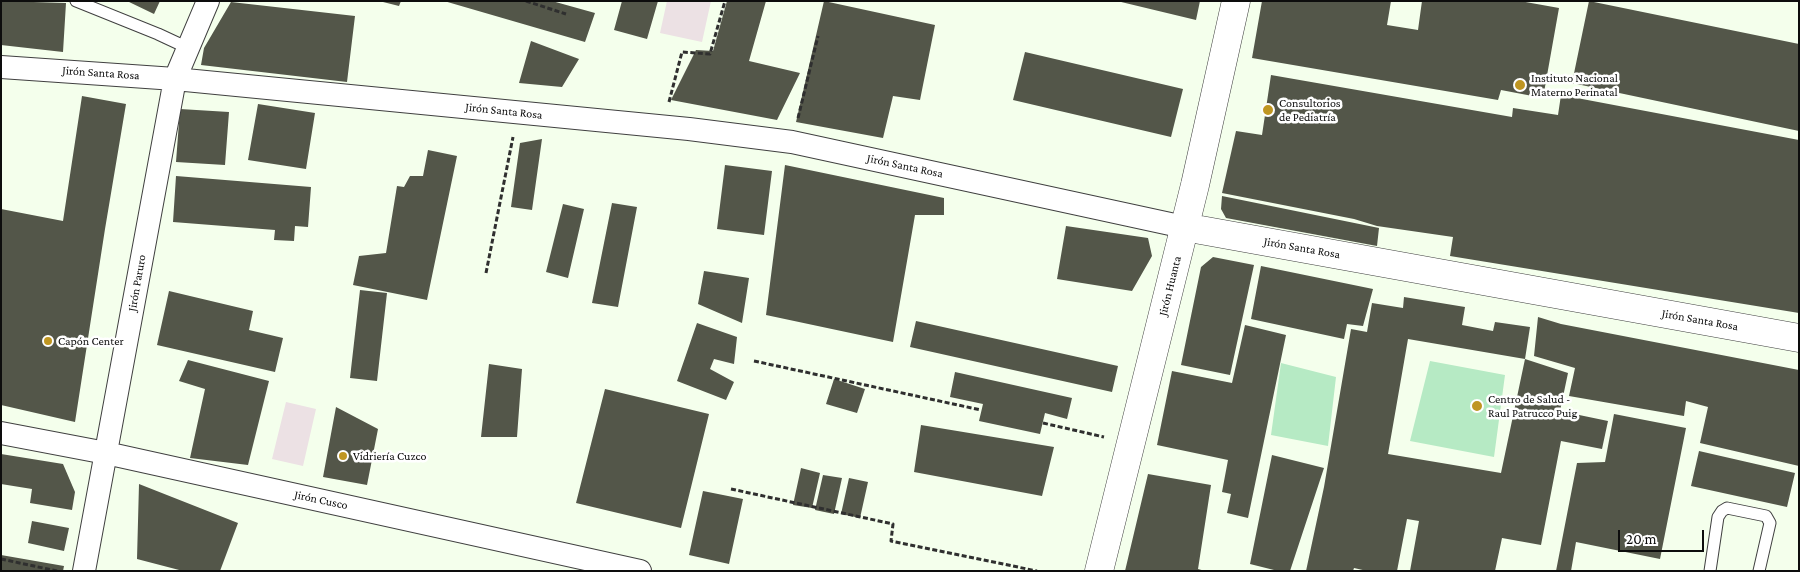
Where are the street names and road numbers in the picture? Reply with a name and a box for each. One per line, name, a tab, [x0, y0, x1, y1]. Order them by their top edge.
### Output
street label: Jirón Santa Rosa	[62, 63, 140, 83]
street label: Jirón Santa Rosa	[465, 100, 543, 122]
street label: Jirón Santa Rosa	[866, 151, 944, 181]
street label: Jirón Santa Rosa	[1263, 234, 1341, 262]
street label: Jirón Paruro	[125, 253, 149, 313]
street label: Jirón Huanta	[1156, 255, 1184, 317]
street label: Jirón Santa Rosa	[1661, 306, 1739, 334]
street label: Jirón Cusco	[293, 487, 349, 513]

